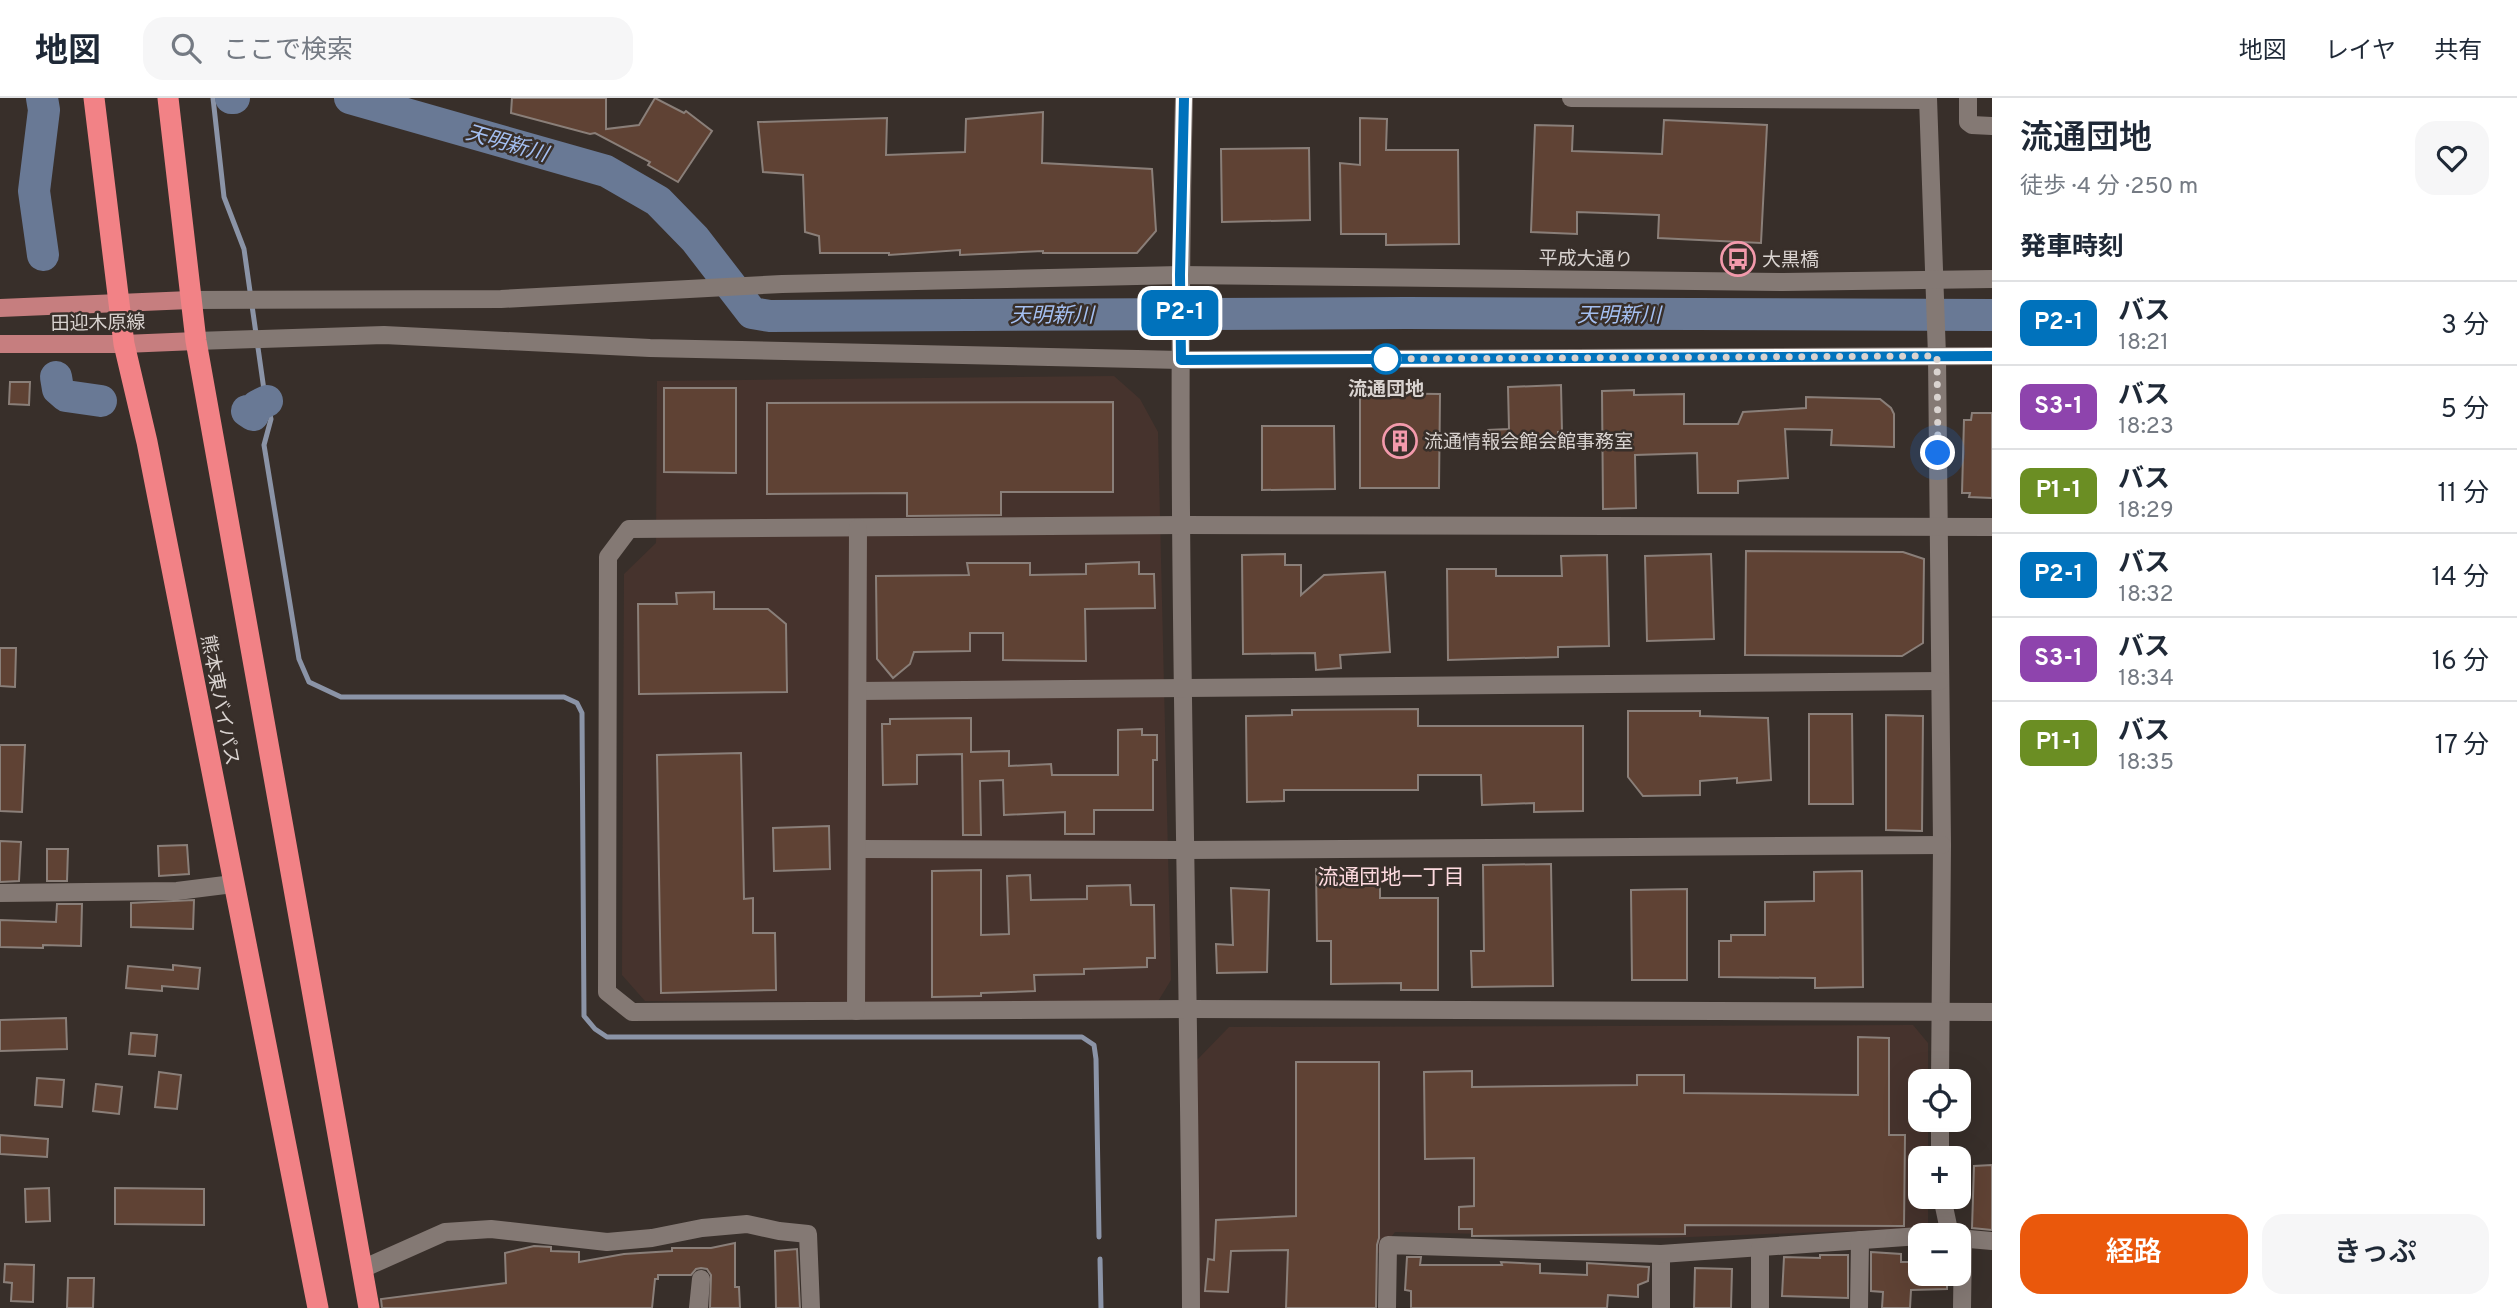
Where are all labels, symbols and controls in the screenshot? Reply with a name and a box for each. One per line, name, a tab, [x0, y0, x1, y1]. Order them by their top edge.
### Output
search box	[143, 17, 633, 80]
icon: search	[167, 29, 205, 67]
text: 地図	[35, 32, 101, 74]
text: ここで検索	[223, 35, 353, 68]
text: 地図	[2239, 37, 2287, 67]
text: レイヤ	[2325, 37, 2396, 67]
text: 共有	[2434, 37, 2482, 67]
text: 流通団地	[2020, 119, 2152, 161]
water label: 天明新川	[462, 120, 553, 170]
button: heart	[2415, 121, 2489, 195]
text: 徒歩 · 4 分 · 250 m	[2020, 173, 2198, 202]
text: 発車時刻	[2020, 232, 2124, 265]
bus stop icon: 大黒橋	[1719, 240, 1757, 278]
street label: 平成大通り	[1538, 247, 1634, 273]
place label: 大黒橋	[1762, 249, 1819, 273]
line badge: P2-1	[1131, 290, 1229, 336]
text: バス	[2118, 296, 2170, 329]
text: P2-1	[1155, 298, 1205, 328]
water label: 天明新川	[1010, 303, 1096, 330]
water label: 天明新川	[1577, 303, 1663, 330]
text: P2-1	[2034, 308, 2083, 338]
text: 3 分	[2441, 310, 2489, 343]
street label: 田迎木原線	[50, 311, 146, 337]
text: 18:21	[2118, 329, 2169, 358]
marker: 流通団地	[1371, 344, 1401, 374]
place label: 流通団地	[1348, 378, 1424, 402]
text: バス	[2118, 380, 2170, 413]
text: S3-1	[2034, 392, 2083, 422]
text: 5 分	[2441, 394, 2489, 427]
text: 18:23	[2118, 413, 2174, 442]
building icon: 流通情報会館会館事務室	[1381, 422, 1419, 460]
place label: 流通情報会館会館事務室	[1424, 431, 1633, 455]
your location	[1920, 435, 1955, 470]
text: バス	[2118, 464, 2170, 497]
text: P1-1	[2036, 476, 2081, 506]
text: 11 分	[2437, 478, 2489, 511]
text: 18:29	[2118, 497, 2174, 526]
text: バス	[2118, 548, 2170, 581]
text: P2-1	[2034, 560, 2083, 590]
text: 14 分	[2432, 562, 2489, 595]
text: 18:32	[2118, 581, 2174, 610]
text: バス	[2118, 632, 2170, 665]
street label: 熊本東バイパス	[195, 633, 243, 768]
text: S3-1	[2034, 644, 2083, 674]
text: 16 分	[2432, 646, 2489, 679]
text: 18:34	[2118, 665, 2174, 694]
text: バス	[2118, 716, 2170, 749]
text: P1-1	[2036, 728, 2081, 758]
text: 17 分	[2435, 730, 2489, 763]
text: 18:35	[2118, 749, 2174, 778]
district label: 流通団地一丁目	[1318, 865, 1465, 892]
map controls	[1908, 1069, 1971, 1286]
button: locate	[1908, 1069, 1971, 1132]
button: +	[1908, 1146, 1971, 1209]
button: 経路	[2020, 1214, 2248, 1294]
button: きっぷ	[2262, 1214, 2489, 1294]
button: −	[1908, 1223, 1971, 1286]

